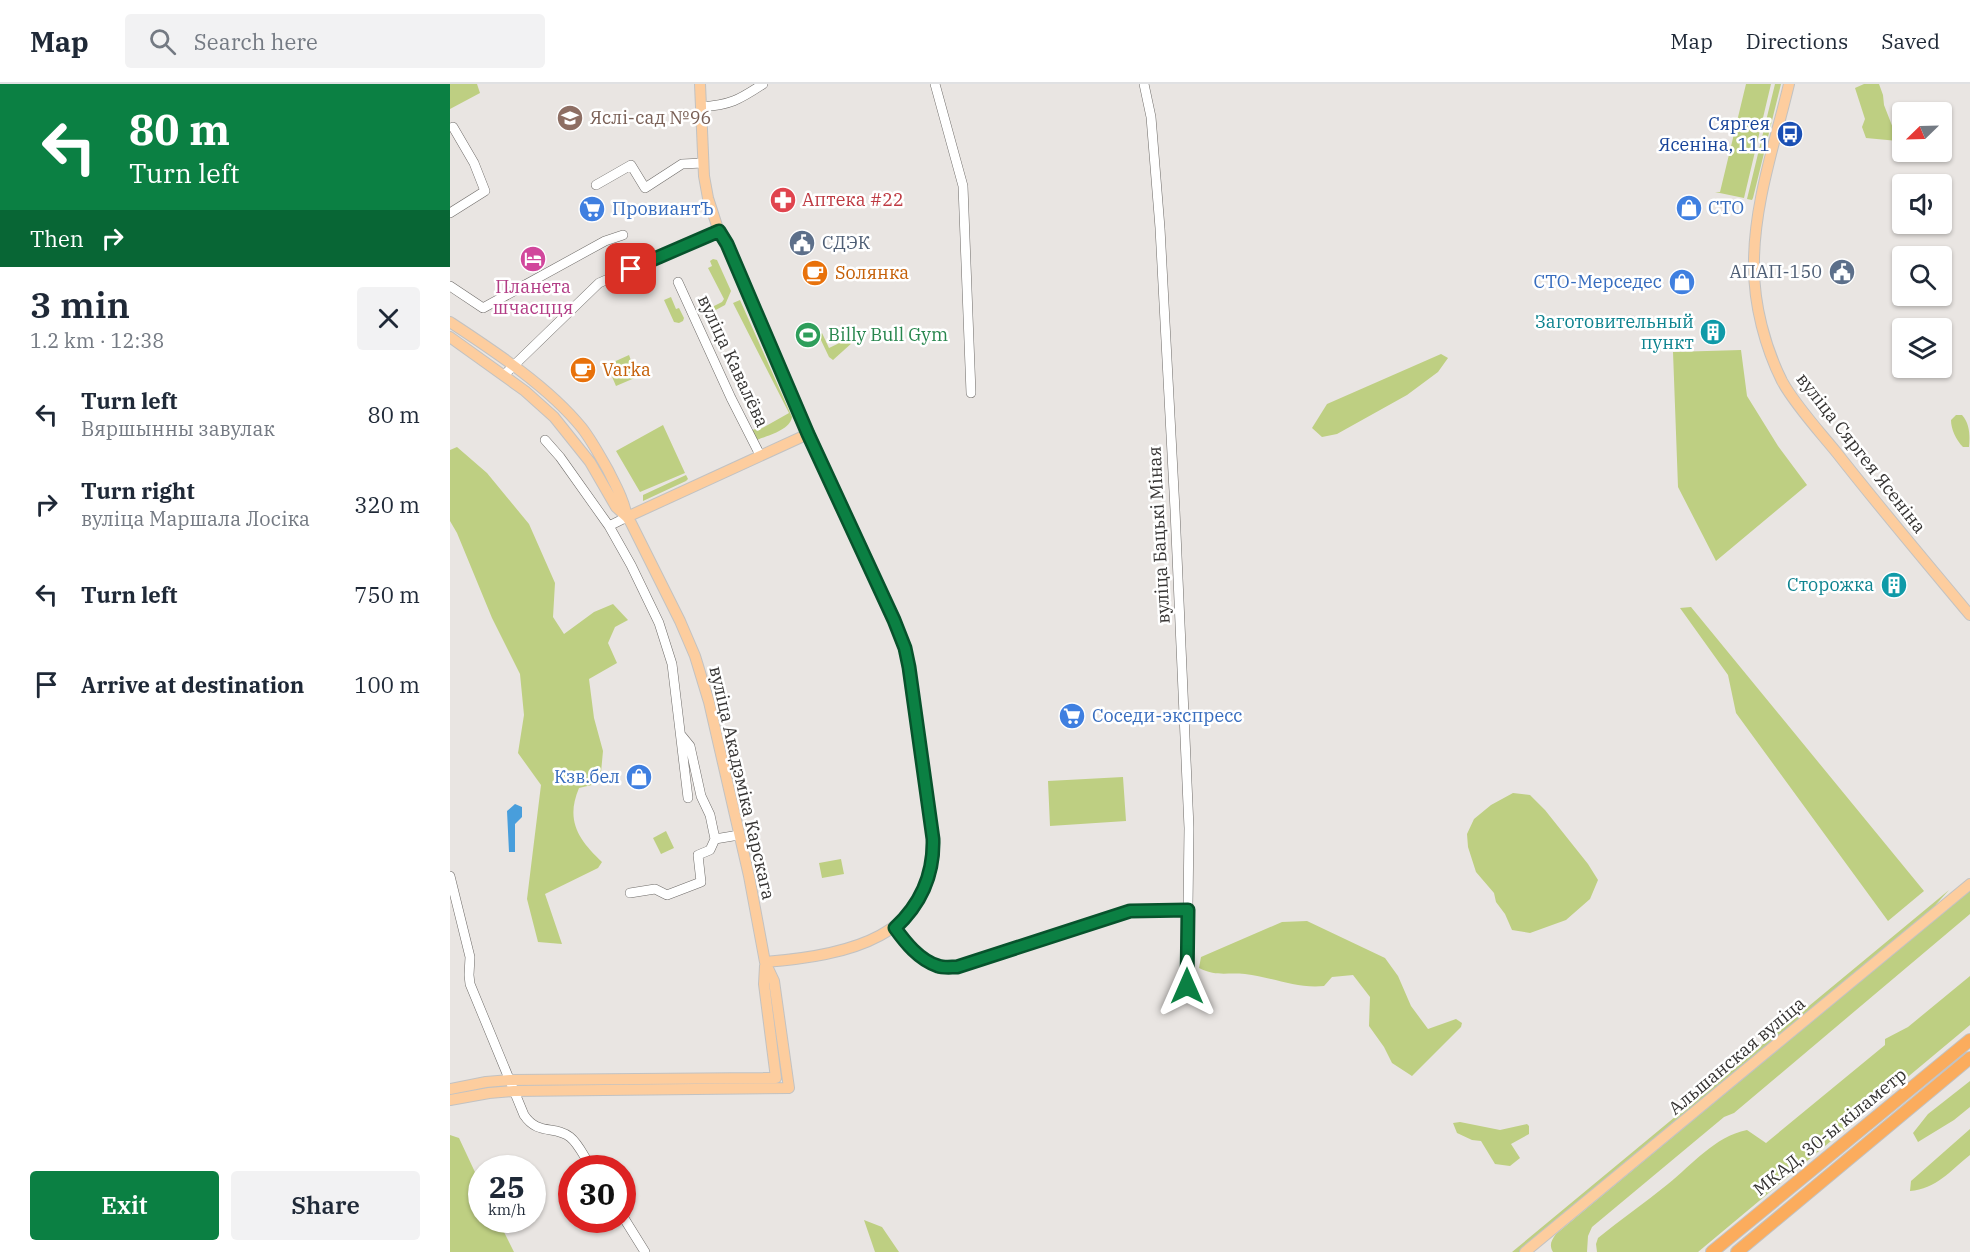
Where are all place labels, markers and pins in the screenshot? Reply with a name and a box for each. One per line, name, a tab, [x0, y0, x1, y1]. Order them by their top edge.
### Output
school or university icon: Яслі-сад №96	[555, 103, 585, 133]
place label: Яслі-сад №96	[590, 106, 711, 129]
place label: Сяргея Ясеніна, 111	[1658, 112, 1770, 156]
bus stop icon: Сяргея Ясеніна, 111	[1775, 119, 1805, 149]
pharmacy icon: Аптека #22	[768, 185, 798, 215]
place label: Аптека #22	[802, 188, 904, 211]
shop icon: СТО	[1674, 193, 1704, 223]
supermarket icon: ПровиантЪ	[577, 194, 607, 224]
place label: СТО	[1708, 196, 1744, 219]
place label: ПровиантЪ	[612, 197, 714, 220]
public building icon: СДЭК	[787, 228, 817, 258]
place label: СДЭК	[822, 231, 871, 254]
pin	[605, 243, 656, 294]
hotel icon: Планета шчасцця	[518, 244, 548, 274]
public building icon: АПАП-150	[1827, 257, 1857, 287]
cafe icon: Sолянка	[800, 258, 830, 288]
place label: АПАП-150	[1729, 260, 1822, 283]
place label: Sолянка	[835, 261, 909, 284]
shop icon: СТО-Мерседес	[1667, 267, 1697, 297]
place label: СТО-Мерседес	[1534, 270, 1662, 293]
place label: Планета шчасцця	[493, 275, 573, 319]
place label: Заготовительный пункт	[1535, 310, 1694, 354]
building icon: Заготовительный пункт	[1698, 317, 1728, 347]
sports icon: Billy Bull Gym	[793, 320, 823, 350]
place label: Billy Bull Gym	[828, 323, 948, 346]
cafe icon: Varka	[568, 355, 598, 385]
place label: Varka	[602, 358, 651, 381]
building icon: Сторожка	[1879, 570, 1909, 600]
place label: Сторожка	[1787, 573, 1874, 596]
supermarket icon: Соседи-экспресс	[1057, 701, 1087, 731]
place label: Соседи-экспресс	[1092, 704, 1243, 727]
shop icon: Кзв.бел	[624, 762, 654, 792]
place label: Кзв.бел	[554, 765, 620, 788]

